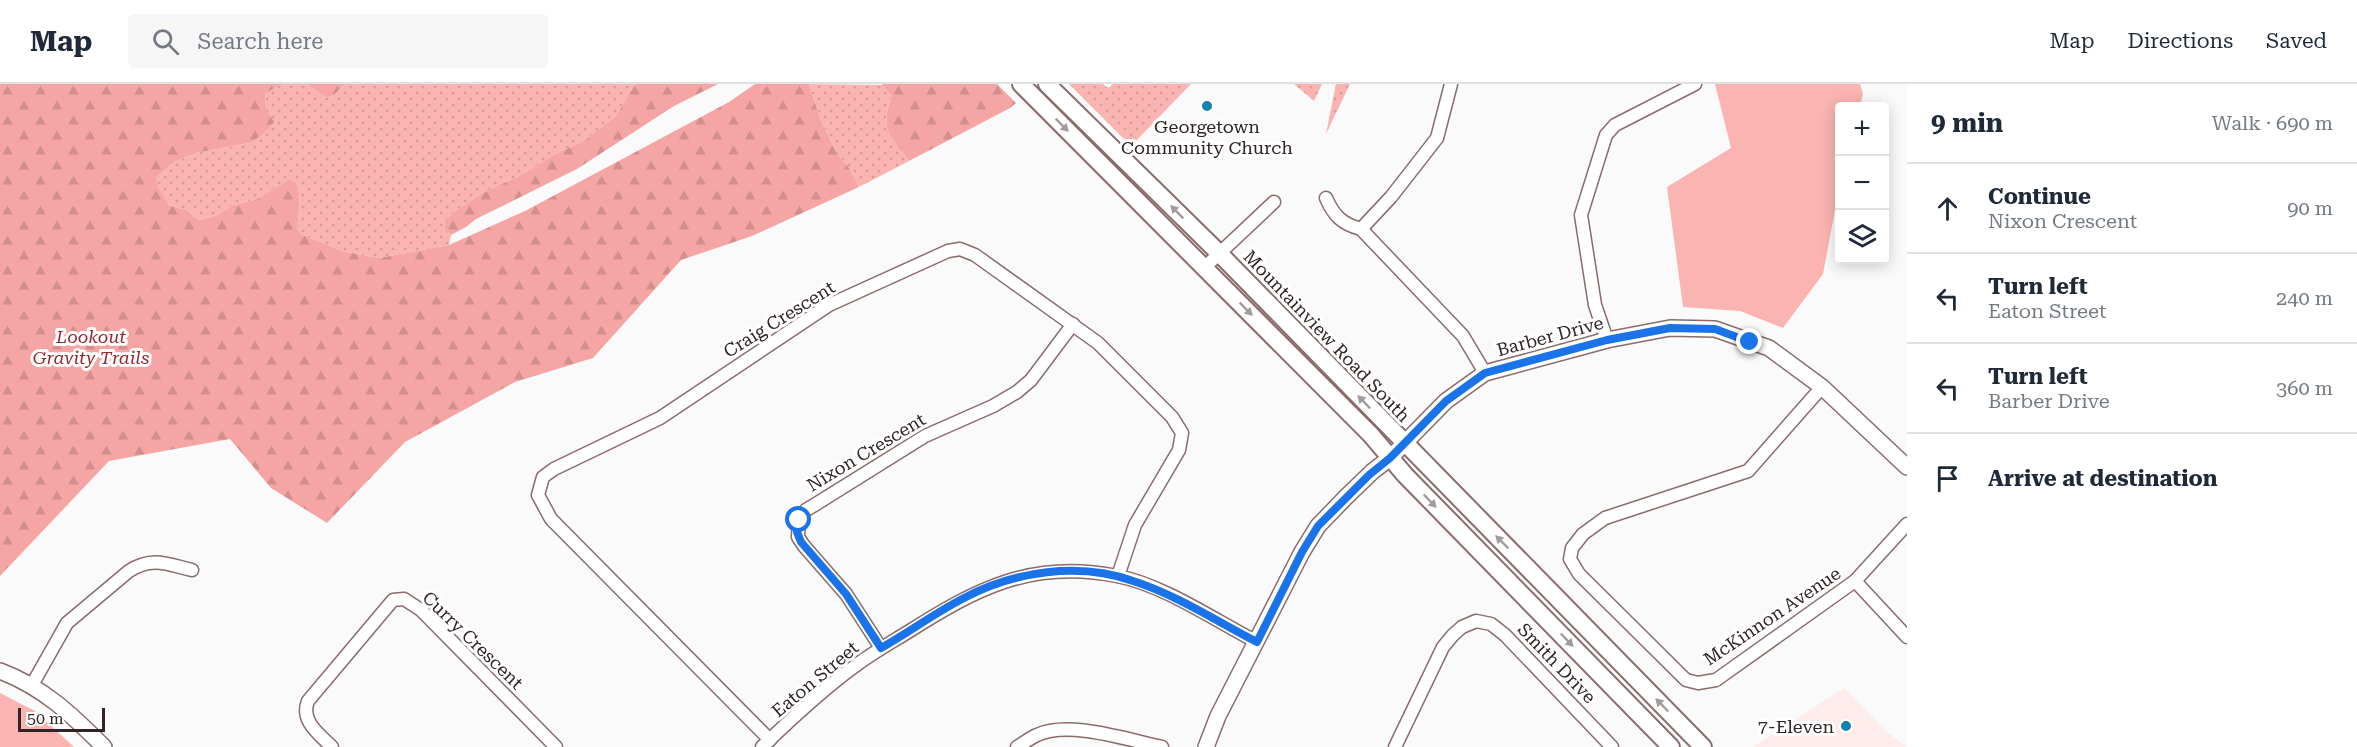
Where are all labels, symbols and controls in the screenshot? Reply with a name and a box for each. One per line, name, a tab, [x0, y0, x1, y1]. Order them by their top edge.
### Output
search box	[128, 14, 548, 68]
text: Map	[30, 25, 92, 58]
icon: search	[149, 25, 182, 58]
text: Search here	[197, 29, 323, 54]
text: Map	[2050, 29, 2094, 53]
text: Directions	[2127, 29, 2233, 53]
text: Saved	[2266, 29, 2327, 53]
marker: Georgetown Community Church	[1200, 99, 1214, 113]
map controls	[1835, 102, 1889, 264]
button: +	[1835, 102, 1889, 156]
text: 9 min	[1931, 108, 2003, 138]
text: Walk · 690 m	[2212, 111, 2333, 135]
place label: Georgetown Community Church	[1121, 116, 1293, 158]
one-way arrow	[1055, 118, 1069, 133]
button: −	[1835, 156, 1889, 210]
text: Continue	[1988, 184, 2091, 209]
icon: ahead	[1931, 192, 1964, 225]
text: 90 m	[2287, 196, 2333, 220]
one-way arrow	[1171, 206, 1185, 220]
text: Nixon Crescent	[1988, 209, 2137, 233]
button: layers	[1835, 210, 1889, 264]
street label: Mountainview Road South	[1239, 246, 1415, 427]
text: Turn left	[1988, 274, 2088, 299]
street label: Craig Crescent	[719, 276, 839, 362]
icon: left	[1931, 282, 1964, 315]
text: 240 m	[2276, 286, 2333, 310]
text: Eaton Street	[1988, 299, 2106, 323]
one-way arrow	[1239, 301, 1253, 315]
street label: Barber Drive	[1494, 312, 1606, 360]
park label: Lookout Gravity Trails	[33, 326, 149, 368]
route end	[1736, 328, 1762, 354]
text: Turn left	[1988, 364, 2088, 389]
icon: left	[1931, 372, 1964, 405]
text: 360 m	[2276, 376, 2333, 400]
text: Barber Drive	[1988, 389, 2110, 413]
one-way arrow	[1357, 394, 1371, 409]
street label: Nixon Crescent	[803, 408, 929, 496]
icon: arrive	[1931, 462, 1964, 495]
text: Arrive at destination	[1988, 466, 2217, 491]
one-way arrow	[1423, 494, 1437, 508]
route start	[785, 506, 811, 532]
one-way arrow	[1495, 534, 1509, 549]
street label: McKinnon Avenue	[1699, 562, 1845, 670]
street label: Curry Crescent	[418, 587, 528, 693]
street label: Smith Drive	[1514, 619, 1601, 708]
one-way arrow	[1559, 633, 1573, 647]
street label: Eaton Street	[767, 637, 863, 721]
one-way arrow	[1655, 698, 1669, 713]
scale bar	[18, 705, 105, 732]
text: 50 m	[27, 709, 64, 728]
place label: 7-Eleven	[1758, 716, 1834, 737]
marker: 7-Eleven	[1839, 719, 1853, 733]

